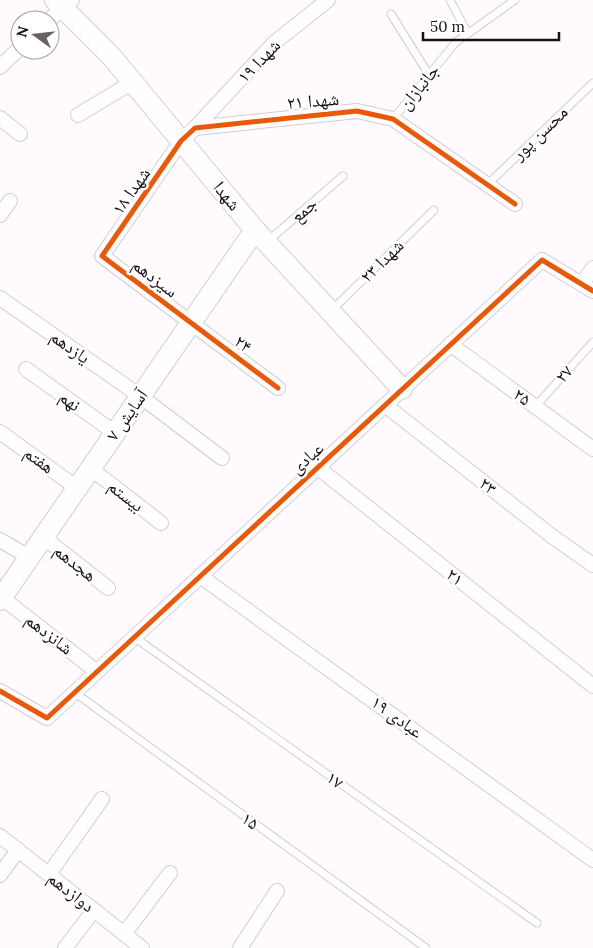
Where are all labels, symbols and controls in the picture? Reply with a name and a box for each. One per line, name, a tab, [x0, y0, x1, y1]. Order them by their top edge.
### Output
north arrow	[10, 10, 60, 60]
scale bar	[423, 10, 559, 42]
text: 50 m	[430, 17, 465, 36]
text: N	[12, 24, 33, 39]
street label: شهدا ۱۹	[232, 34, 285, 88]
street label: جانبازان	[393, 59, 444, 114]
street label: شهدا ۲۱	[286, 87, 340, 114]
street label: محسن پور	[506, 100, 573, 166]
street label: شهدا ۱۸	[106, 163, 155, 219]
street label: شهدا	[209, 176, 246, 215]
street label: جمع	[286, 192, 322, 228]
street label: شهدا ۲۳	[355, 234, 408, 287]
street label: سیزدهم	[127, 253, 183, 303]
street label: یازدهم	[45, 325, 95, 369]
street label: ۲۴	[230, 330, 257, 358]
street label: ۲۷	[550, 360, 578, 387]
street label: ۲۵	[509, 383, 536, 411]
street label: آسایش ۷	[101, 384, 153, 445]
street label: نهم	[54, 385, 86, 417]
street label: عبادی	[285, 437, 328, 479]
street label: هفتم	[19, 441, 59, 479]
street label: ۲۳	[475, 472, 502, 500]
street label: بیستم	[103, 474, 149, 518]
street label: هجدهم	[49, 539, 101, 587]
street label: ۲۱	[442, 563, 469, 591]
street label: شانزدهم	[20, 608, 78, 660]
street label: عبادی ۱۹	[367, 690, 428, 743]
street label: ۱۷	[322, 766, 349, 794]
street label: ۱۵	[237, 807, 264, 835]
street label: دوازدهم	[43, 866, 99, 918]

